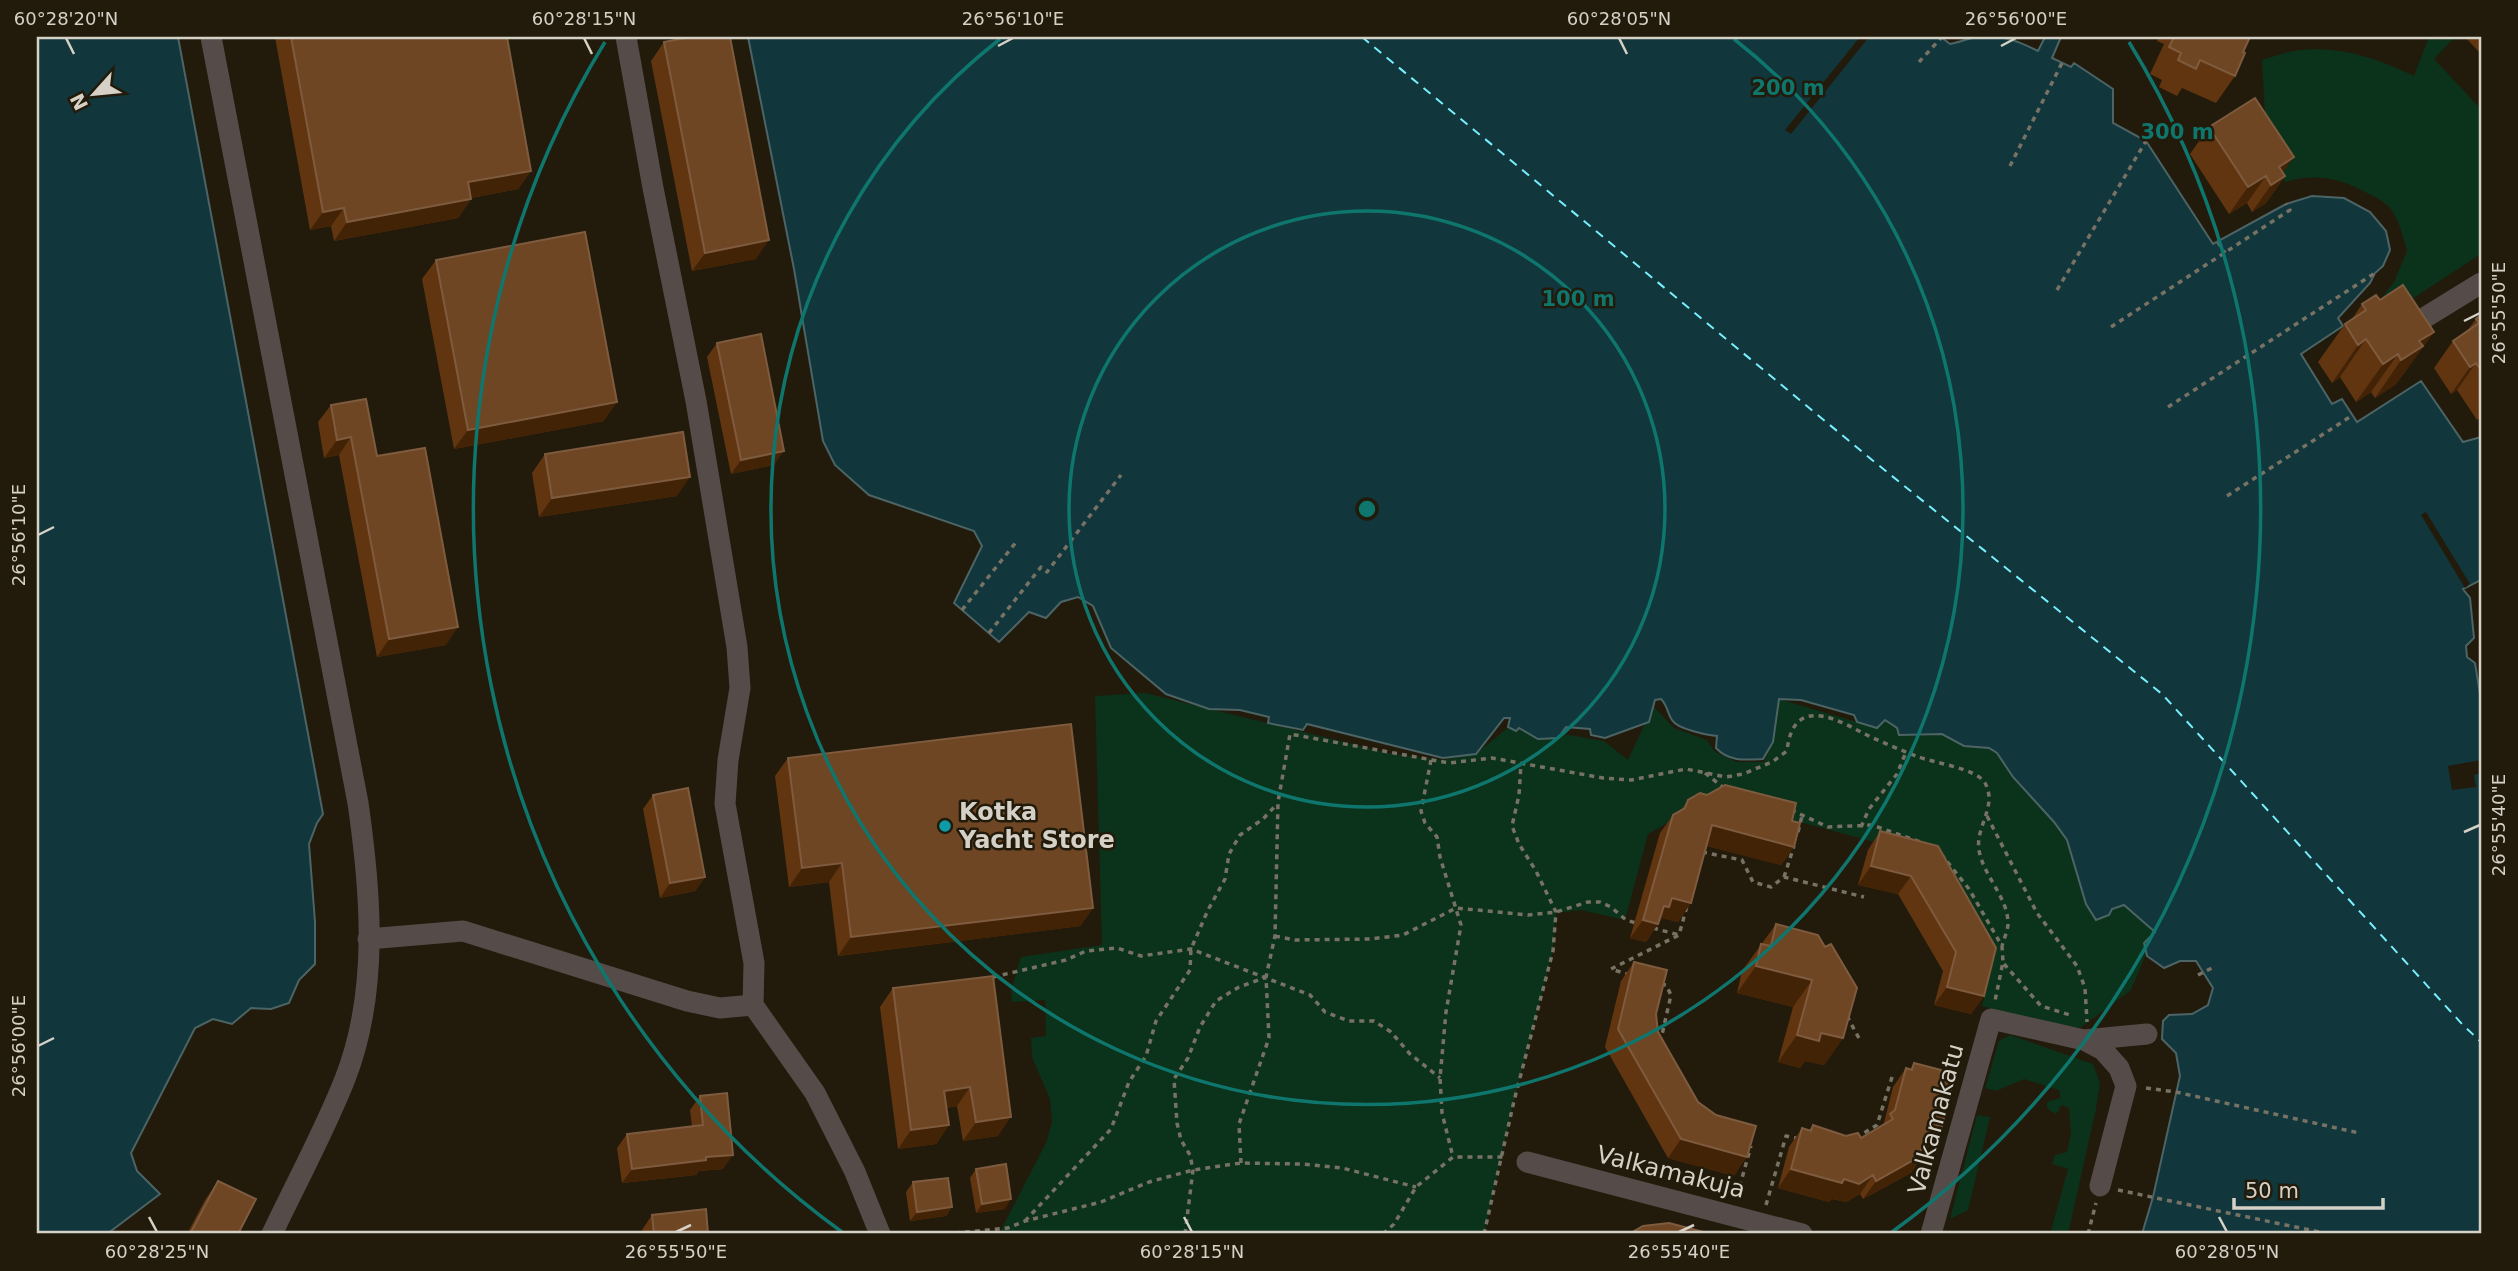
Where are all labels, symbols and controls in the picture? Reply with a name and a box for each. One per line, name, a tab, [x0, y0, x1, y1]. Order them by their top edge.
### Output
text: 60°28'20"N	[14, 8, 118, 29]
text: 60°28'15"N	[532, 8, 636, 29]
text: 26°56'10"E	[962, 8, 1064, 29]
text: 60°28'05"N	[1567, 8, 1671, 29]
text: 26°56'00"E	[1965, 8, 2067, 29]
north arrow	[60, 60, 130, 130]
text: 200 m	[1751, 76, 1825, 100]
text: N	[65, 90, 92, 114]
text: 300 m	[2140, 120, 2214, 144]
text: 26°55'50"E	[2488, 262, 2509, 364]
text: 100 m	[1541, 287, 1615, 311]
text: 26°56'10"E	[8, 484, 29, 586]
centre of rings	[1355, 497, 1379, 521]
text: 26°55'40"E	[2488, 774, 2509, 876]
place label: Kotka Yacht Store	[958, 798, 1115, 854]
marker: Kotka Yacht Store	[937, 818, 953, 834]
text: 26°56'00"E	[8, 995, 29, 1097]
street label: Valkamakatu	[1902, 1041, 1970, 1197]
street label: Valkamakuja	[1594, 1140, 1748, 1204]
scale bar	[2234, 1166, 2383, 1210]
text: 50 m	[2245, 1179, 2299, 1203]
text: 60°28'25"N	[105, 1241, 209, 1262]
text: 26°55'50"E	[625, 1241, 727, 1262]
text: 60°28'15"N	[1140, 1241, 1244, 1262]
text: 26°55'40"E	[1628, 1241, 1730, 1262]
text: 60°28'05"N	[2175, 1241, 2279, 1262]

